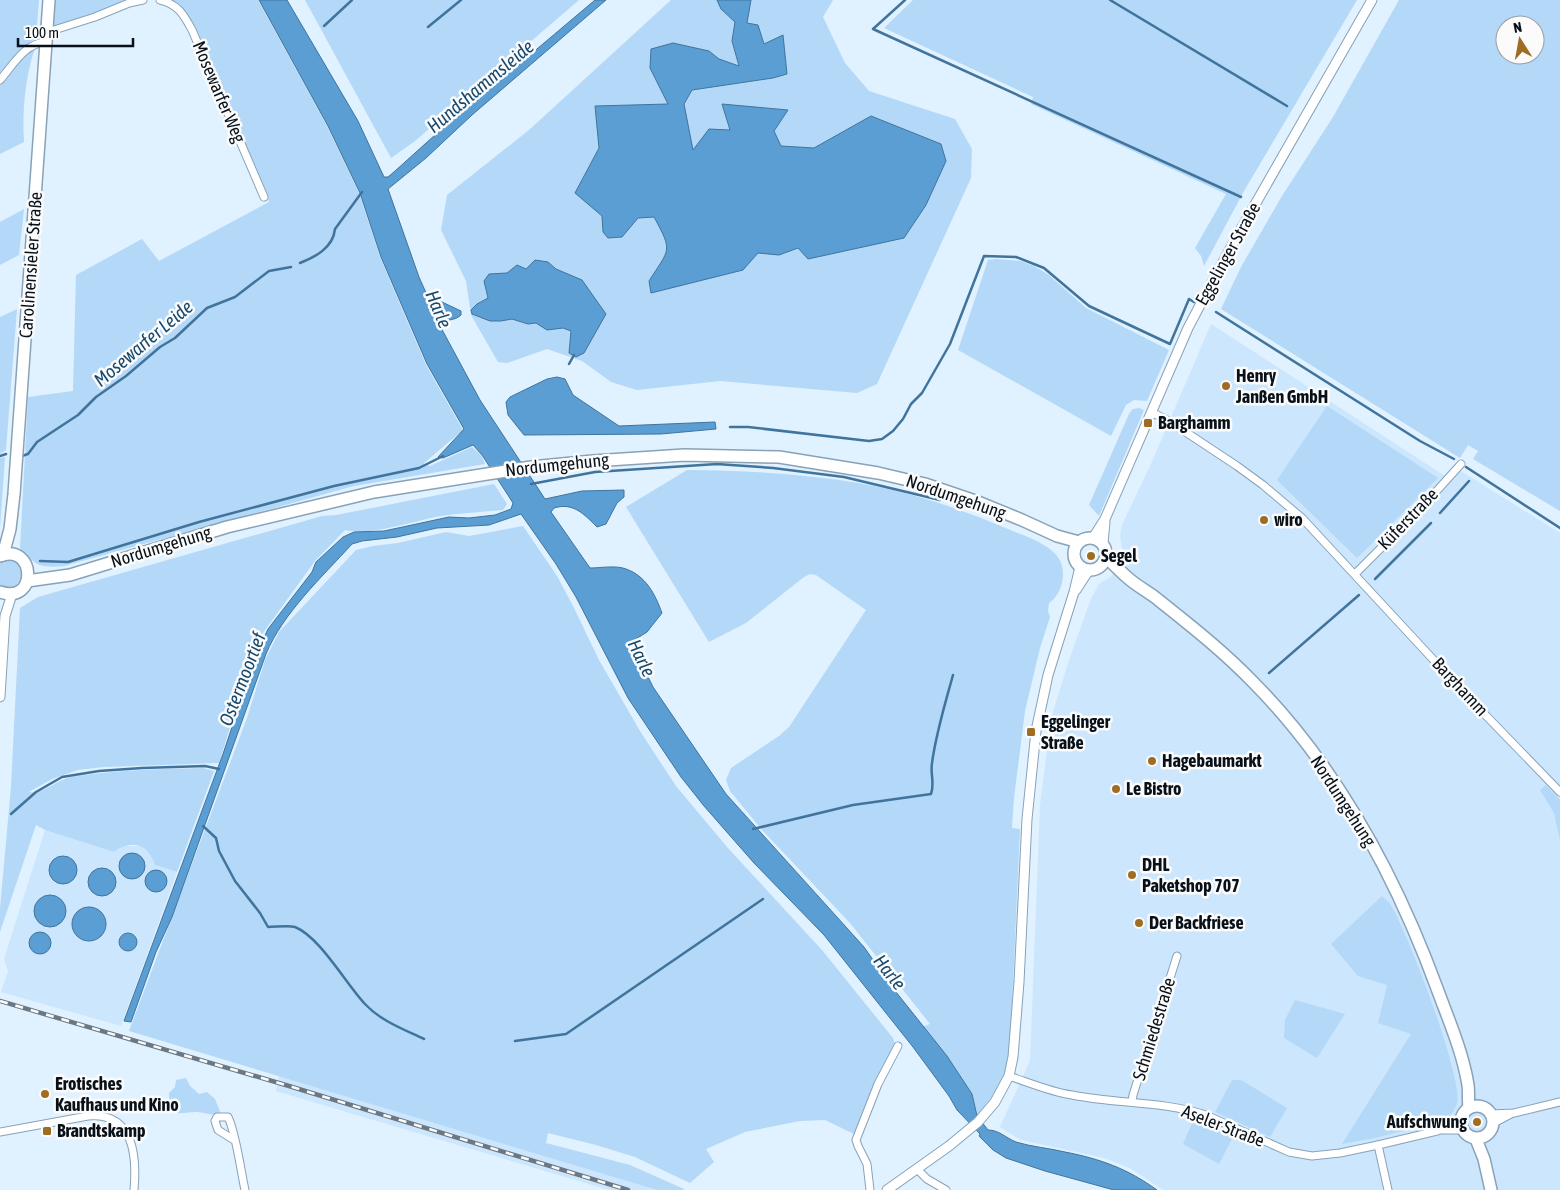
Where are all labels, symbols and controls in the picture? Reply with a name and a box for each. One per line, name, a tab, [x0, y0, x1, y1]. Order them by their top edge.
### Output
scale bar	[18, 15, 132, 47]
north arrow	[1495, 15, 1545, 65]
text: N	[1512, 19, 1523, 36]
text: 100 m	[25, 24, 59, 41]
water label: Hundshammsleide	[422, 35, 538, 137]
street label: Mosewarfer Weg	[189, 38, 250, 146]
street label: Carolinensieler Straße	[15, 191, 46, 339]
street label: Eggelinger Straße	[1191, 199, 1264, 309]
water label: Harle	[421, 287, 457, 331]
water label: Mosewarfer Leide	[89, 295, 197, 391]
place label: Henry Janßen GmbH	[1235, 365, 1328, 407]
marker: Henry Janßen GmbH	[1220, 380, 1232, 392]
place label: Barghamm	[1158, 412, 1230, 433]
marker: Barghamm	[1142, 417, 1154, 429]
street label: Nordumgehung	[504, 449, 610, 480]
street label: Nordumgehung	[904, 470, 1009, 523]
street label: Küferstraße	[1373, 484, 1442, 554]
place label: wiro	[1274, 509, 1303, 530]
marker: wiro	[1258, 514, 1270, 526]
street label: Nordumgehung	[108, 521, 214, 572]
place label: Segel	[1101, 545, 1137, 566]
marker: Segel	[1085, 550, 1097, 562]
water label: Ostermoortief	[214, 629, 270, 729]
water label: Harle	[624, 636, 660, 680]
street label: Barghamm	[1428, 653, 1493, 720]
place label: Eggelinger Straße	[1041, 711, 1111, 753]
marker: Eggelinger Straße	[1025, 726, 1037, 738]
place label: Hagebaumarkt	[1162, 750, 1263, 771]
street label: Nordumgehung	[1306, 751, 1381, 850]
marker: Hagebaumarkt	[1146, 755, 1158, 767]
place label: Le Bistro	[1126, 778, 1182, 799]
marker: Le Bistro	[1110, 783, 1122, 795]
place label: DHL Paketshop 707	[1142, 854, 1240, 896]
marker: DHL Paketshop 707	[1126, 869, 1138, 881]
place label: Der Backfriese	[1149, 912, 1244, 933]
marker: Der Backfriese	[1133, 917, 1145, 929]
water label: Harle	[869, 950, 911, 994]
street label: Schmiedestraße	[1128, 975, 1179, 1083]
place label: Erotisches Kaufhaus und Kino	[55, 1073, 179, 1115]
marker: Erotisches Kaufhaus und Kino	[39, 1088, 51, 1100]
street label: Aseler Straße	[1179, 1100, 1267, 1151]
place label: Aufschwung	[1386, 1111, 1467, 1132]
marker: Aufschwung	[1471, 1116, 1483, 1128]
place label: Brandtskamp	[57, 1120, 145, 1141]
marker: Brandtskamp	[41, 1125, 53, 1137]

